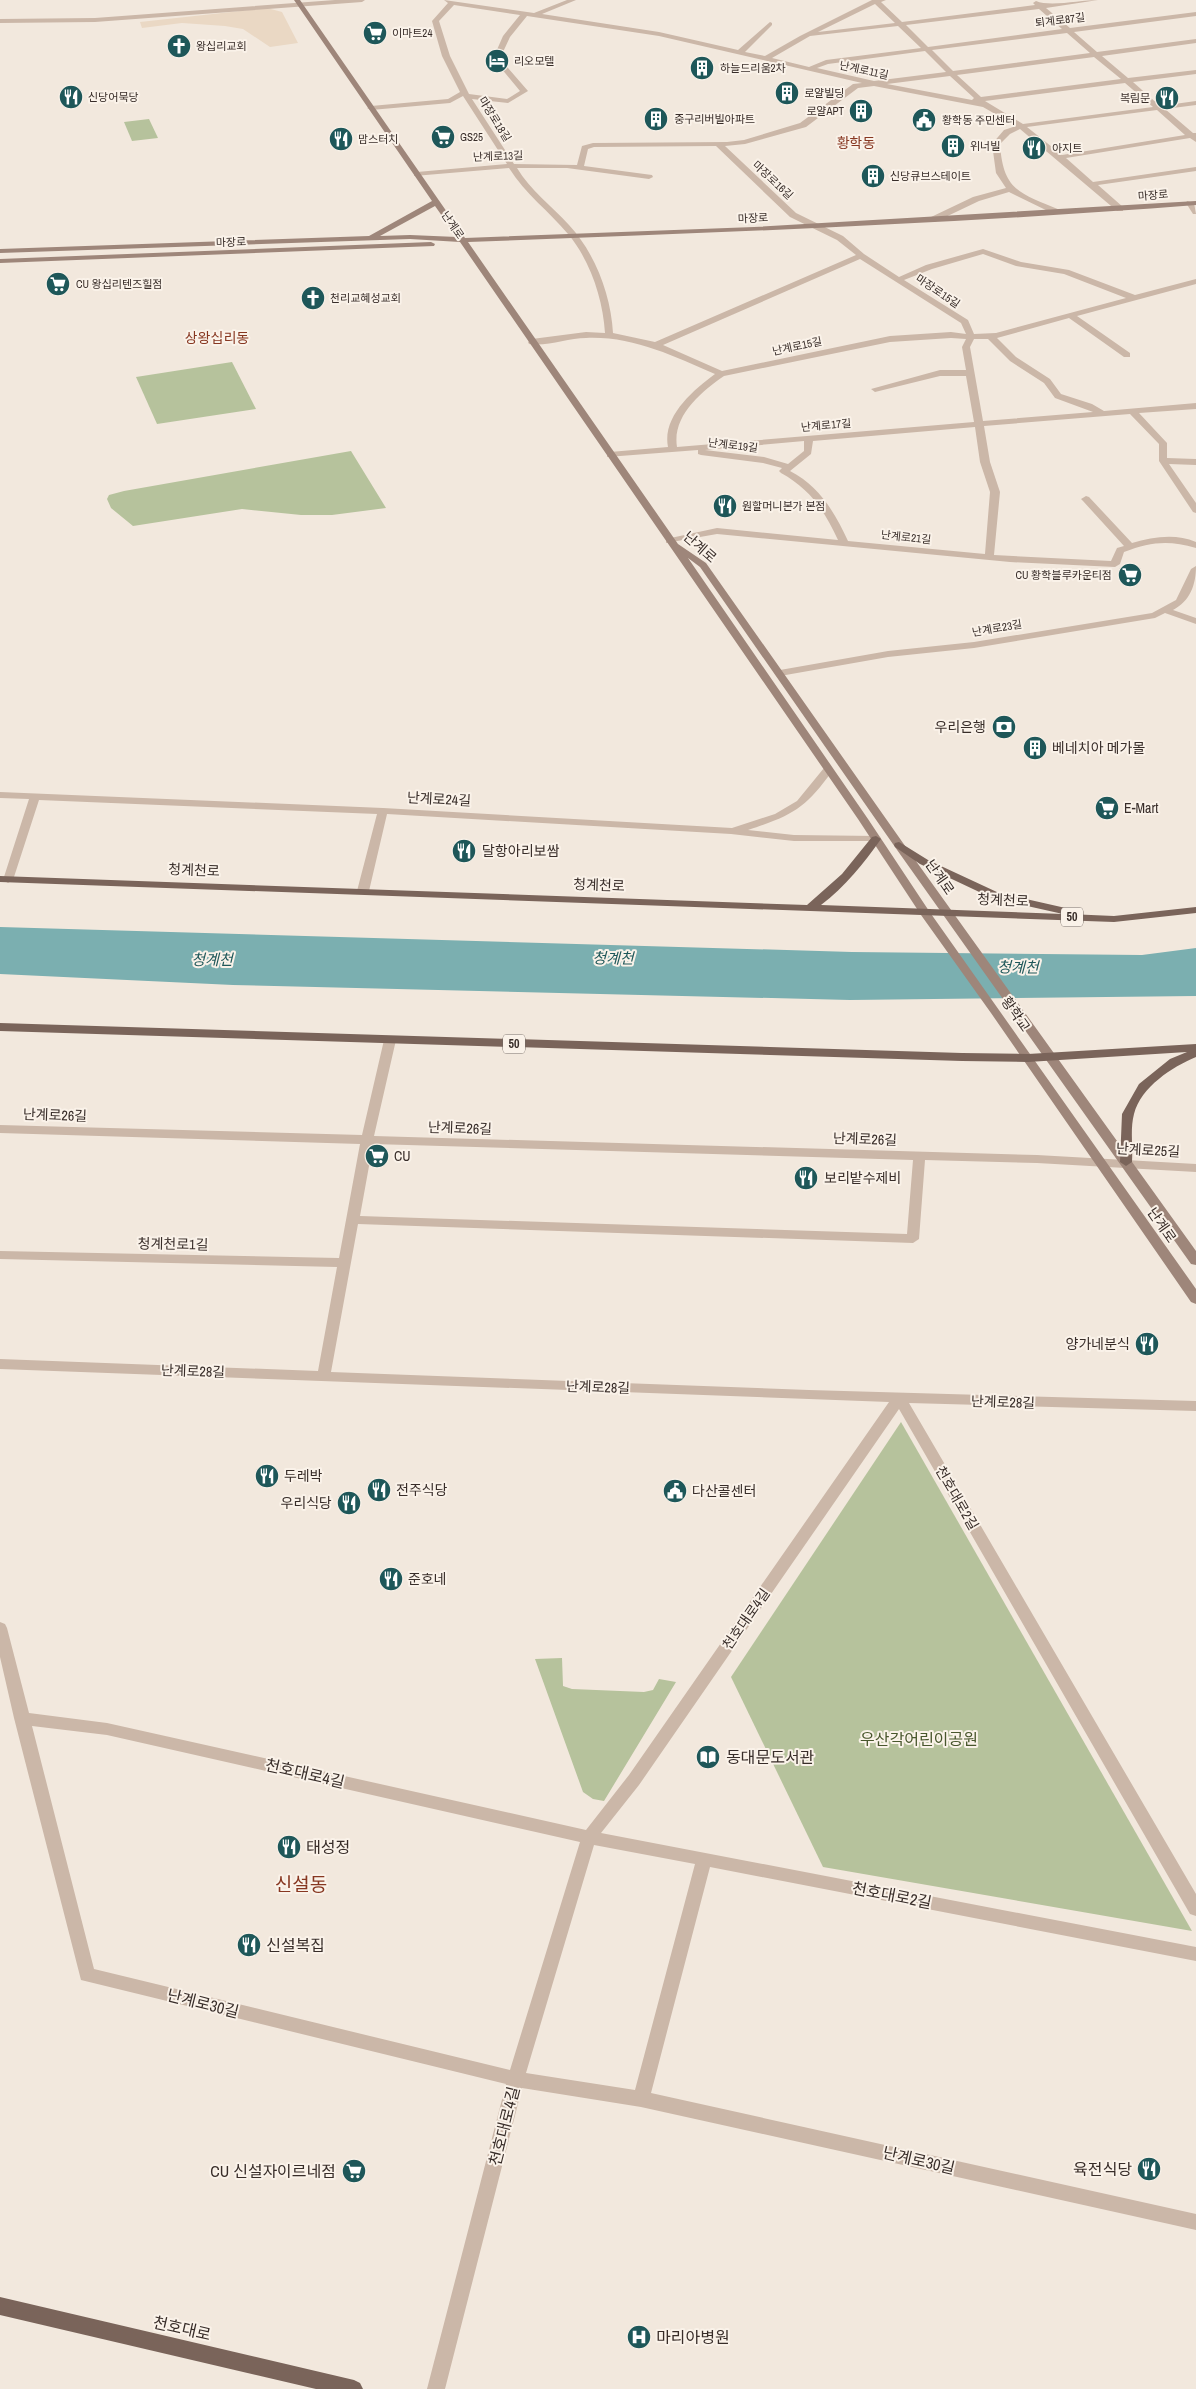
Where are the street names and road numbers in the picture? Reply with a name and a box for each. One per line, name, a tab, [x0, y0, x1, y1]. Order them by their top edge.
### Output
street label: 퇴계로87길	[1034, 10, 1086, 30]
street label: 난계로11길	[838, 58, 890, 82]
street label: 마장로18길	[476, 94, 514, 144]
street label: 난계로13길	[473, 148, 523, 164]
street label: 마장로16길	[750, 158, 796, 202]
street label: 마장로	[1137, 187, 1169, 203]
street label: 난계로	[439, 209, 467, 241]
street label: 마장로	[737, 210, 769, 226]
street label: 마장로	[216, 234, 246, 250]
street label: 마장로15길	[913, 271, 963, 311]
street label: 난계로15길	[771, 334, 823, 358]
street label: 난계로17길	[800, 416, 852, 434]
street label: 난계로19길	[707, 435, 759, 455]
street label: 난계로21길	[880, 527, 932, 547]
street label: 난계로	[680, 528, 721, 567]
street label: 난계로23길	[971, 617, 1023, 639]
street label: 난계로24길	[406, 788, 472, 810]
street label: 난계로	[922, 856, 959, 898]
street label: 청계천로	[168, 860, 220, 880]
street label: 청계천로	[573, 875, 625, 895]
street label: 청계천로	[977, 890, 1029, 910]
road number: 50	[1061, 908, 1083, 926]
street label: 황학교	[998, 993, 1035, 1035]
road number: 50	[503, 1034, 525, 1054]
street label: 난계로26길	[23, 1105, 87, 1125]
street label: 난계로26길	[428, 1118, 492, 1138]
street label: 난계로26길	[833, 1129, 897, 1149]
street label: 난계로25길	[1115, 1139, 1181, 1161]
street label: 난계로	[1144, 1204, 1181, 1246]
street label: 청계천로1길	[137, 1234, 209, 1254]
street label: 난계로28길	[161, 1361, 225, 1381]
street label: 난계로28길	[566, 1377, 630, 1397]
street label: 난계로28길	[971, 1392, 1035, 1412]
street label: 천호대로2길	[932, 1463, 982, 1533]
street label: 천호대로4길	[718, 1585, 774, 1653]
street label: 천호대로4길	[263, 1753, 347, 1793]
street label: 천호대로2길	[850, 1876, 934, 1914]
street label: 난계로30길	[165, 1983, 241, 2023]
street label: 천호대로4길	[484, 2084, 524, 2168]
street label: 난계로30길	[881, 2141, 957, 2179]
street label: 천호대로	[151, 2311, 213, 2345]

